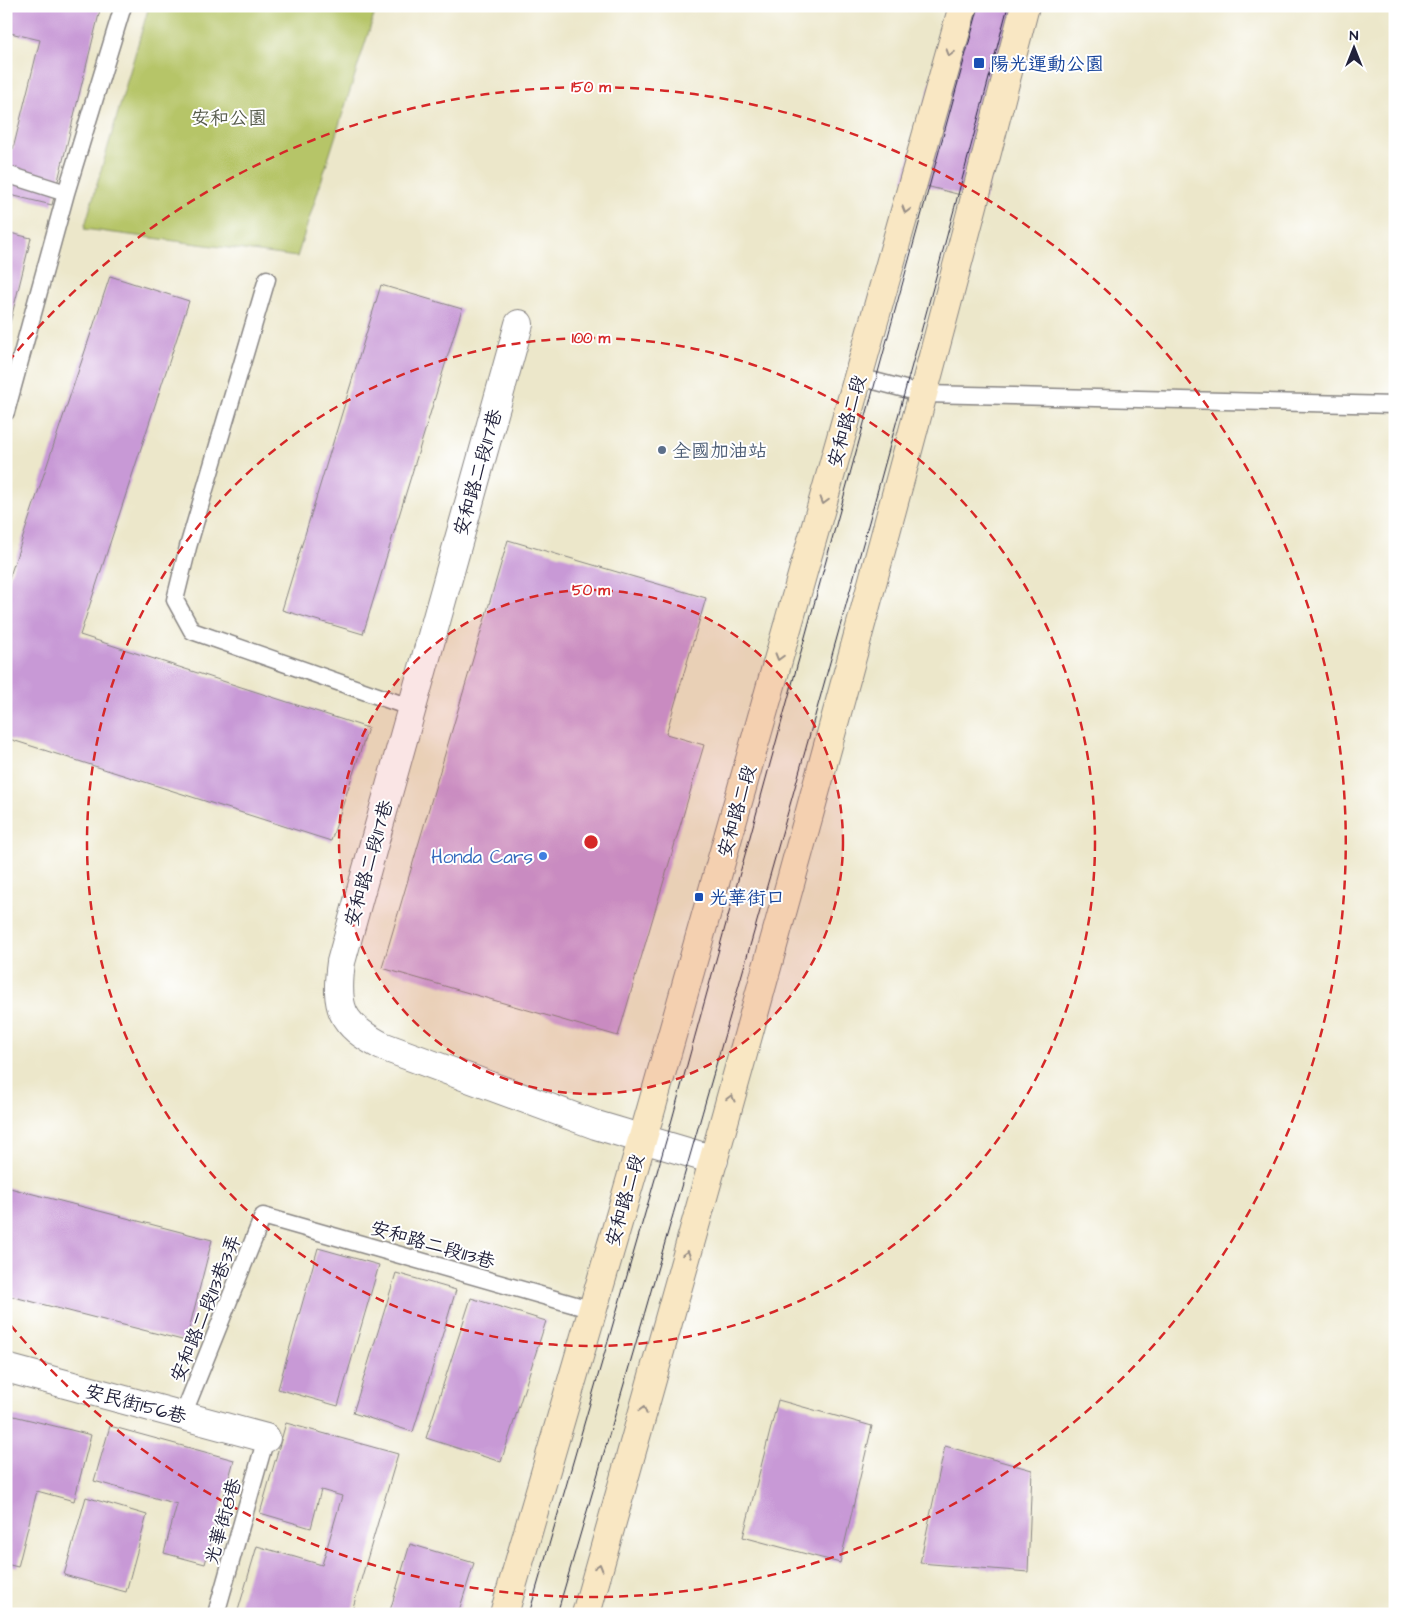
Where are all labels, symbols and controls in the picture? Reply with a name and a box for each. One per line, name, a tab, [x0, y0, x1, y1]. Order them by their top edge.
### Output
north arrow	[1328, 22, 1378, 72]
text: N	[1350, 26, 1359, 46]
one-way arrow	[945, 49, 955, 57]
place label: 陽光運動公園	[990, 51, 1104, 78]
marker: 陽光運動公園	[972, 56, 986, 70]
text: 150 m	[571, 77, 611, 98]
park label: 安和公園	[191, 105, 267, 132]
one-way arrow	[901, 205, 911, 213]
text: 100 m	[572, 328, 611, 349]
street label: 安和路二段	[821, 372, 874, 471]
street label: 安和路二段117巷	[447, 406, 509, 539]
place label: 全國加油站	[672, 438, 767, 465]
marker: 全國加油站	[656, 444, 668, 456]
one-way arrow	[819, 496, 829, 504]
text: 50 m	[572, 580, 610, 601]
one-way arrow	[775, 653, 785, 661]
street label: 安和路二段	[711, 762, 764, 861]
street label: 安和路二段117巷	[338, 797, 400, 930]
centre of rings	[582, 833, 600, 851]
place label: Honda Cars	[431, 844, 533, 871]
marker: Honda Cars	[537, 850, 549, 862]
place label: 光華街口	[709, 885, 785, 912]
marker: 光華街口	[693, 891, 705, 903]
one-way arrow	[726, 1094, 736, 1102]
street label: 安和路二段	[599, 1151, 652, 1250]
street label: 安和路二段113巷	[367, 1215, 498, 1276]
street label: 安和路二段113巷3弄	[164, 1231, 248, 1386]
one-way arrow	[682, 1251, 692, 1259]
street label: 安民街156巷	[82, 1378, 189, 1431]
one-way arrow	[638, 1407, 648, 1415]
street label: 光華街8巷	[198, 1475, 249, 1568]
one-way arrow	[593, 1562, 604, 1571]

